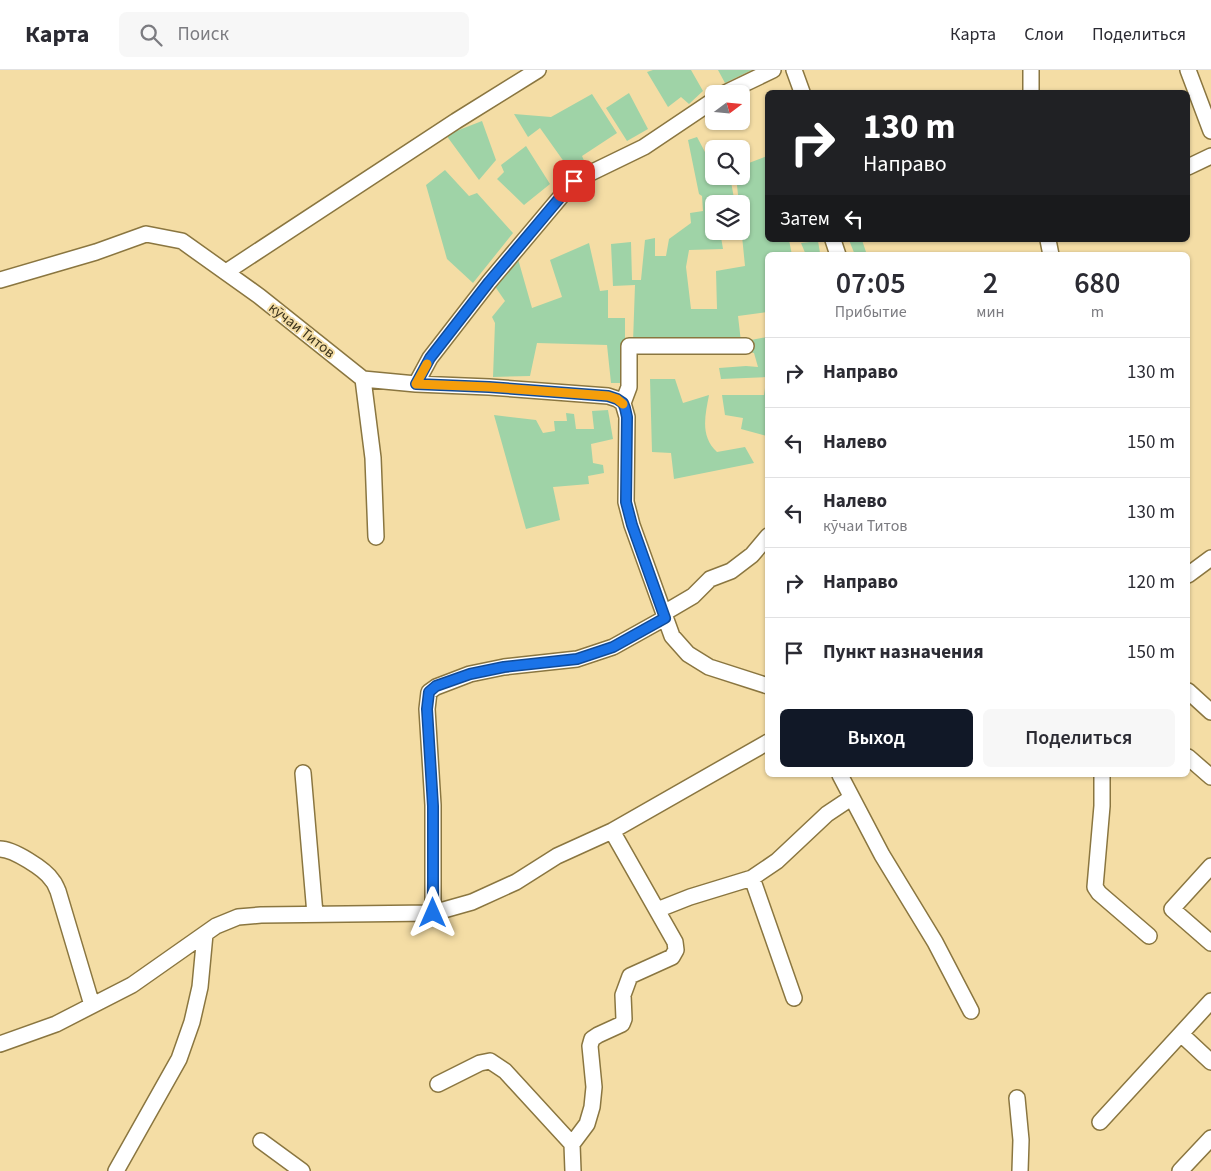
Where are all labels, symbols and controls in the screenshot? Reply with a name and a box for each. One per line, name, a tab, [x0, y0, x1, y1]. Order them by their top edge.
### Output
search box	[119, 12, 469, 57]
text: Карта	[25, 17, 89, 52]
icon: search	[137, 21, 165, 49]
text: Поиск	[177, 21, 229, 48]
text: Карта	[950, 22, 996, 47]
text: Слои	[1024, 22, 1064, 47]
text: Поделиться	[1092, 22, 1186, 47]
north arrow	[705, 85, 750, 130]
map controls	[705, 85, 750, 240]
text: 130 m	[863, 102, 955, 152]
icon: right	[780, 110, 845, 175]
button: search	[705, 140, 750, 185]
text: Направо	[863, 148, 947, 180]
pin	[553, 160, 595, 202]
icon: arrive	[560, 167, 588, 195]
button: layers	[705, 195, 750, 240]
icon: left	[840, 205, 868, 233]
text: Затем	[780, 206, 830, 233]
text: 07:05	[836, 262, 906, 305]
text: 2	[983, 262, 998, 305]
text: 680	[1074, 262, 1120, 305]
street label: кӯчаи Титов	[264, 298, 340, 363]
text: Прибытие	[835, 301, 907, 323]
text: мин	[976, 301, 1005, 323]
text: m	[1091, 301, 1104, 323]
icon: right	[780, 359, 808, 387]
text: Направо	[823, 359, 898, 386]
text: 130 m	[1127, 359, 1175, 386]
icon: left	[780, 429, 808, 457]
text: Налево	[823, 429, 887, 456]
text: 150 m	[1127, 429, 1175, 456]
text: Налево	[823, 488, 887, 515]
icon: left	[780, 499, 808, 527]
text: 130 m	[1127, 499, 1175, 526]
text: кӯчаи Титов	[823, 515, 908, 537]
icon: right	[780, 569, 808, 597]
text: Направо	[823, 569, 898, 596]
text: 120 m	[1127, 569, 1175, 596]
icon: arrive	[780, 639, 808, 667]
text: Пункт назначения	[823, 639, 984, 666]
text: 150 m	[1127, 639, 1175, 666]
button: Выход	[780, 709, 973, 767]
button: Поделиться	[983, 709, 1175, 767]
position arrow	[406, 886, 458, 938]

